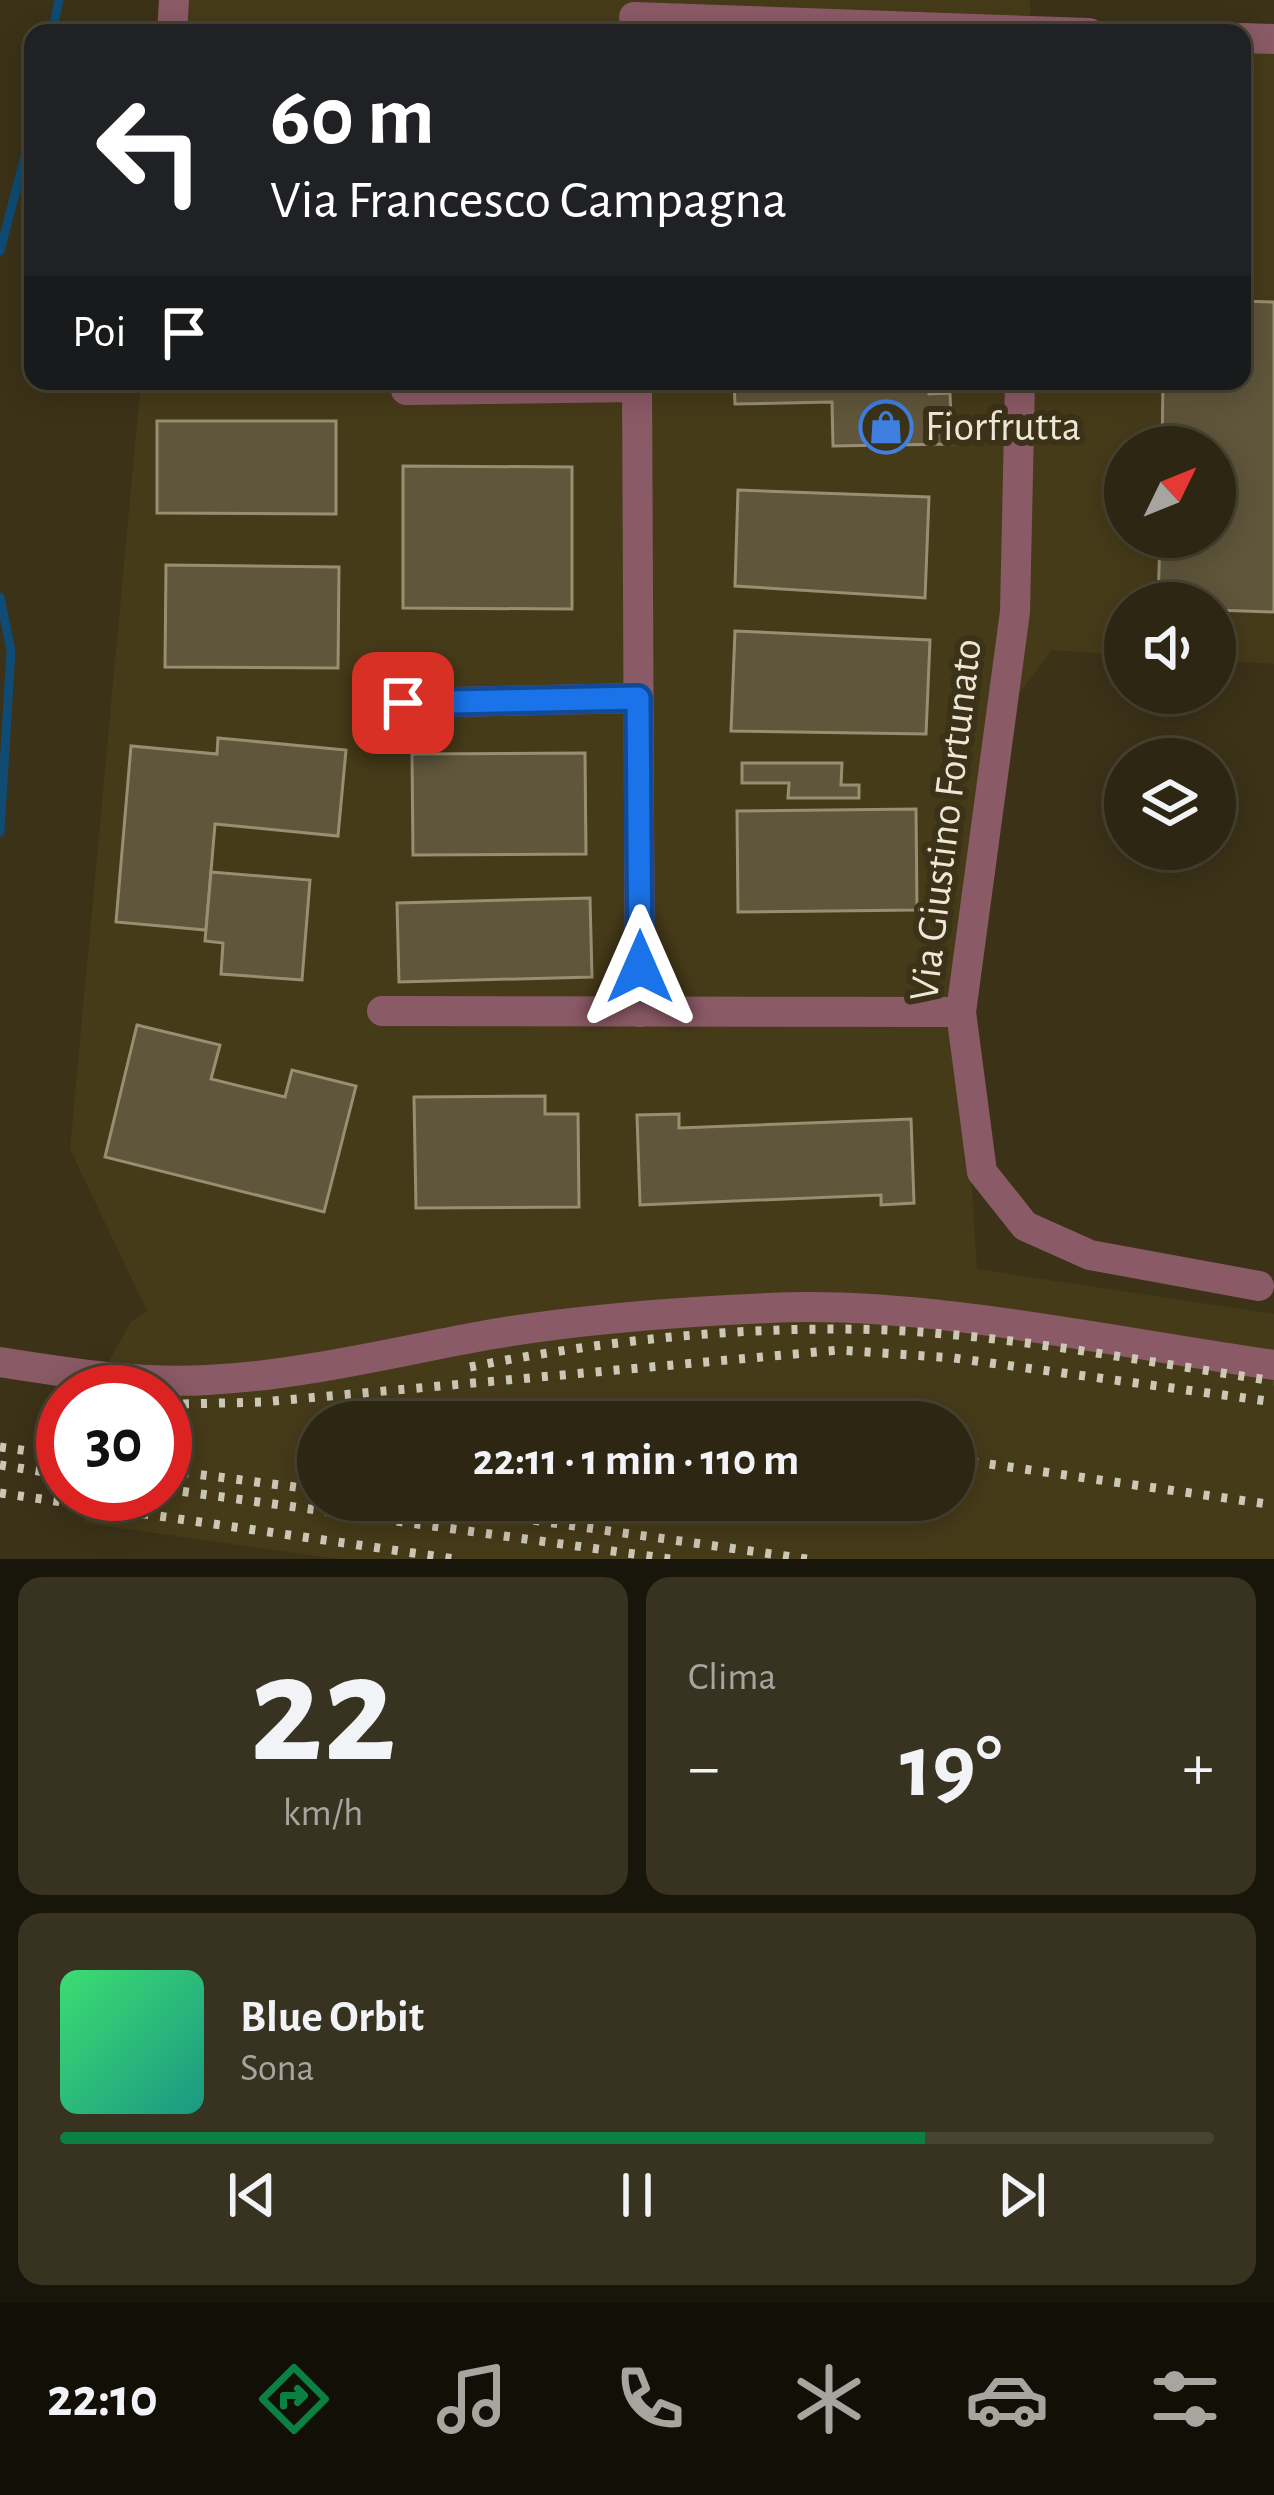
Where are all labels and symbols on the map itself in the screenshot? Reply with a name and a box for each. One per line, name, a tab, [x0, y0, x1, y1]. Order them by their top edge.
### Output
shop icon: Fiorfrutta	[858, 399, 914, 455]
place label: Fiorfrutta	[925, 406, 1081, 448]
north arrow	[1104, 426, 1236, 558]
street label: Via Giustino Fortunato	[903, 636, 989, 1004]
pin	[352, 652, 454, 754]
position arrow	[577, 904, 703, 1030]
speed limit sign: 30	[36, 1365, 192, 1521]

